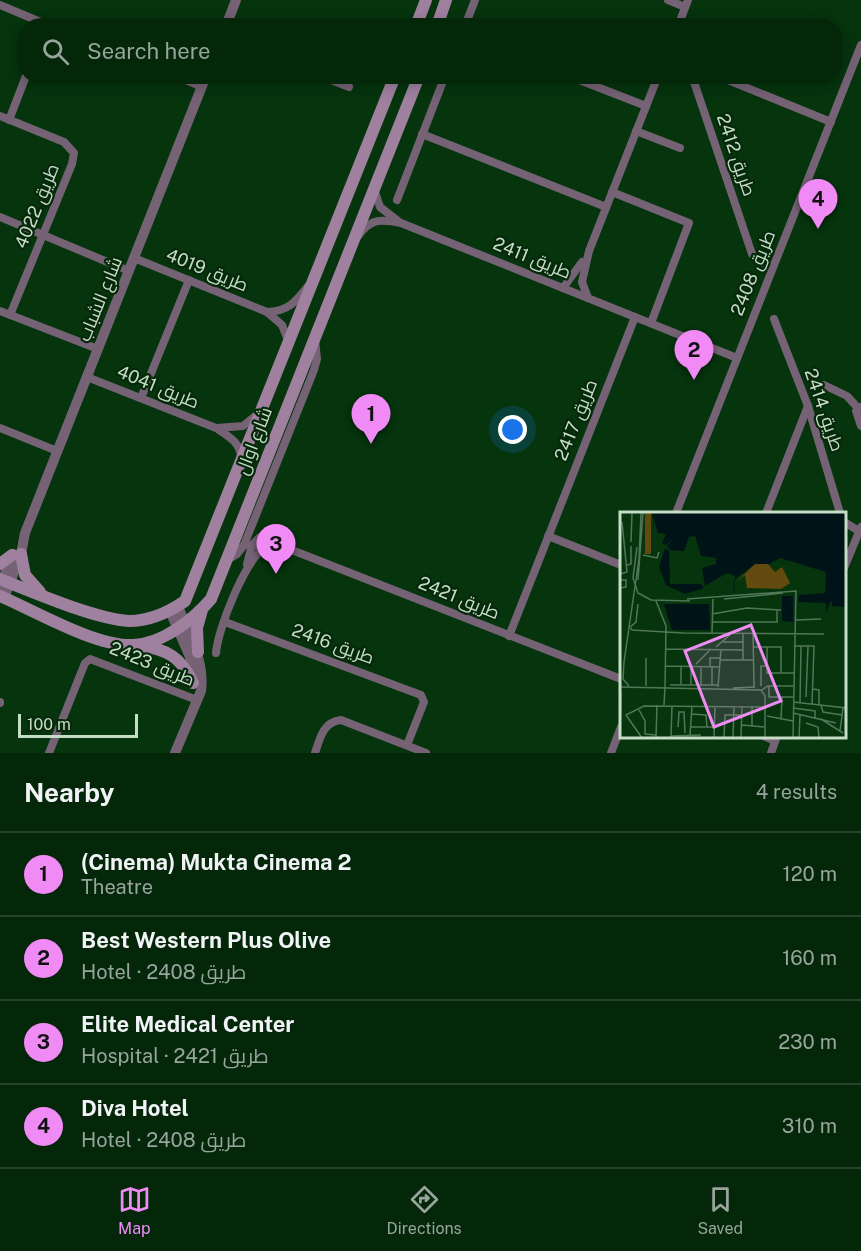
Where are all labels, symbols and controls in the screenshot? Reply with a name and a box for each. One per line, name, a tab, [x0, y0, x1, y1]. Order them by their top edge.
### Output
search box	[18, 18, 843, 84]
icon: search	[39, 35, 72, 68]
text: Search here	[87, 38, 211, 64]
street label: طريق 2412	[711, 111, 760, 199]
street label: طريق 4022	[10, 160, 65, 252]
pin: 4	[798, 180, 838, 229]
street label: طريق 2408	[726, 227, 781, 319]
street label: طريق 2411	[489, 232, 574, 285]
street label: طريق 4019	[162, 244, 251, 297]
street label: شارع الشباب	[73, 253, 128, 345]
pin: 2	[674, 330, 714, 380]
street label: طريق 4041	[113, 361, 202, 414]
street label: طريق 2414	[799, 366, 848, 455]
street label: طريق 2417	[550, 376, 603, 464]
pin: 1	[352, 394, 391, 444]
street label: شارع اوال	[231, 404, 278, 478]
your location	[498, 415, 527, 444]
inset map	[620, 512, 846, 738]
pin: 3	[256, 524, 296, 574]
street label: طريق 2421	[415, 572, 503, 625]
street label: طريق 2416	[288, 619, 377, 670]
street label: طريق 2423	[106, 637, 198, 692]
scale bar	[18, 711, 138, 738]
text: 100 m	[27, 715, 71, 734]
text: Nearby	[24, 777, 114, 808]
text: 4 results	[756, 780, 837, 804]
text: (Cinema) Mukta Cinema 2	[81, 849, 351, 875]
text: 1	[39, 862, 48, 886]
text: 120 m	[783, 862, 837, 886]
text: Theatre	[81, 875, 153, 899]
text: Best Western Plus Olive	[81, 927, 331, 953]
text: 2	[37, 946, 50, 970]
text: 160 m	[782, 946, 837, 970]
text: Hotel · طريق 2408	[81, 960, 246, 984]
text: Elite Medical Center	[81, 1011, 294, 1037]
text: 3	[37, 1030, 50, 1054]
text: 230 m	[778, 1030, 837, 1054]
text: Hospital · طريق 2421	[81, 1044, 269, 1068]
text: Diva Hotel	[81, 1095, 189, 1121]
text: 4	[37, 1114, 50, 1138]
text: 310 m	[782, 1114, 837, 1138]
text: Hotel · طريق 2408	[81, 1128, 246, 1152]
tab: Map	[118, 1183, 151, 1238]
tab: Directions	[387, 1183, 462, 1238]
tab: Saved	[697, 1183, 743, 1238]

